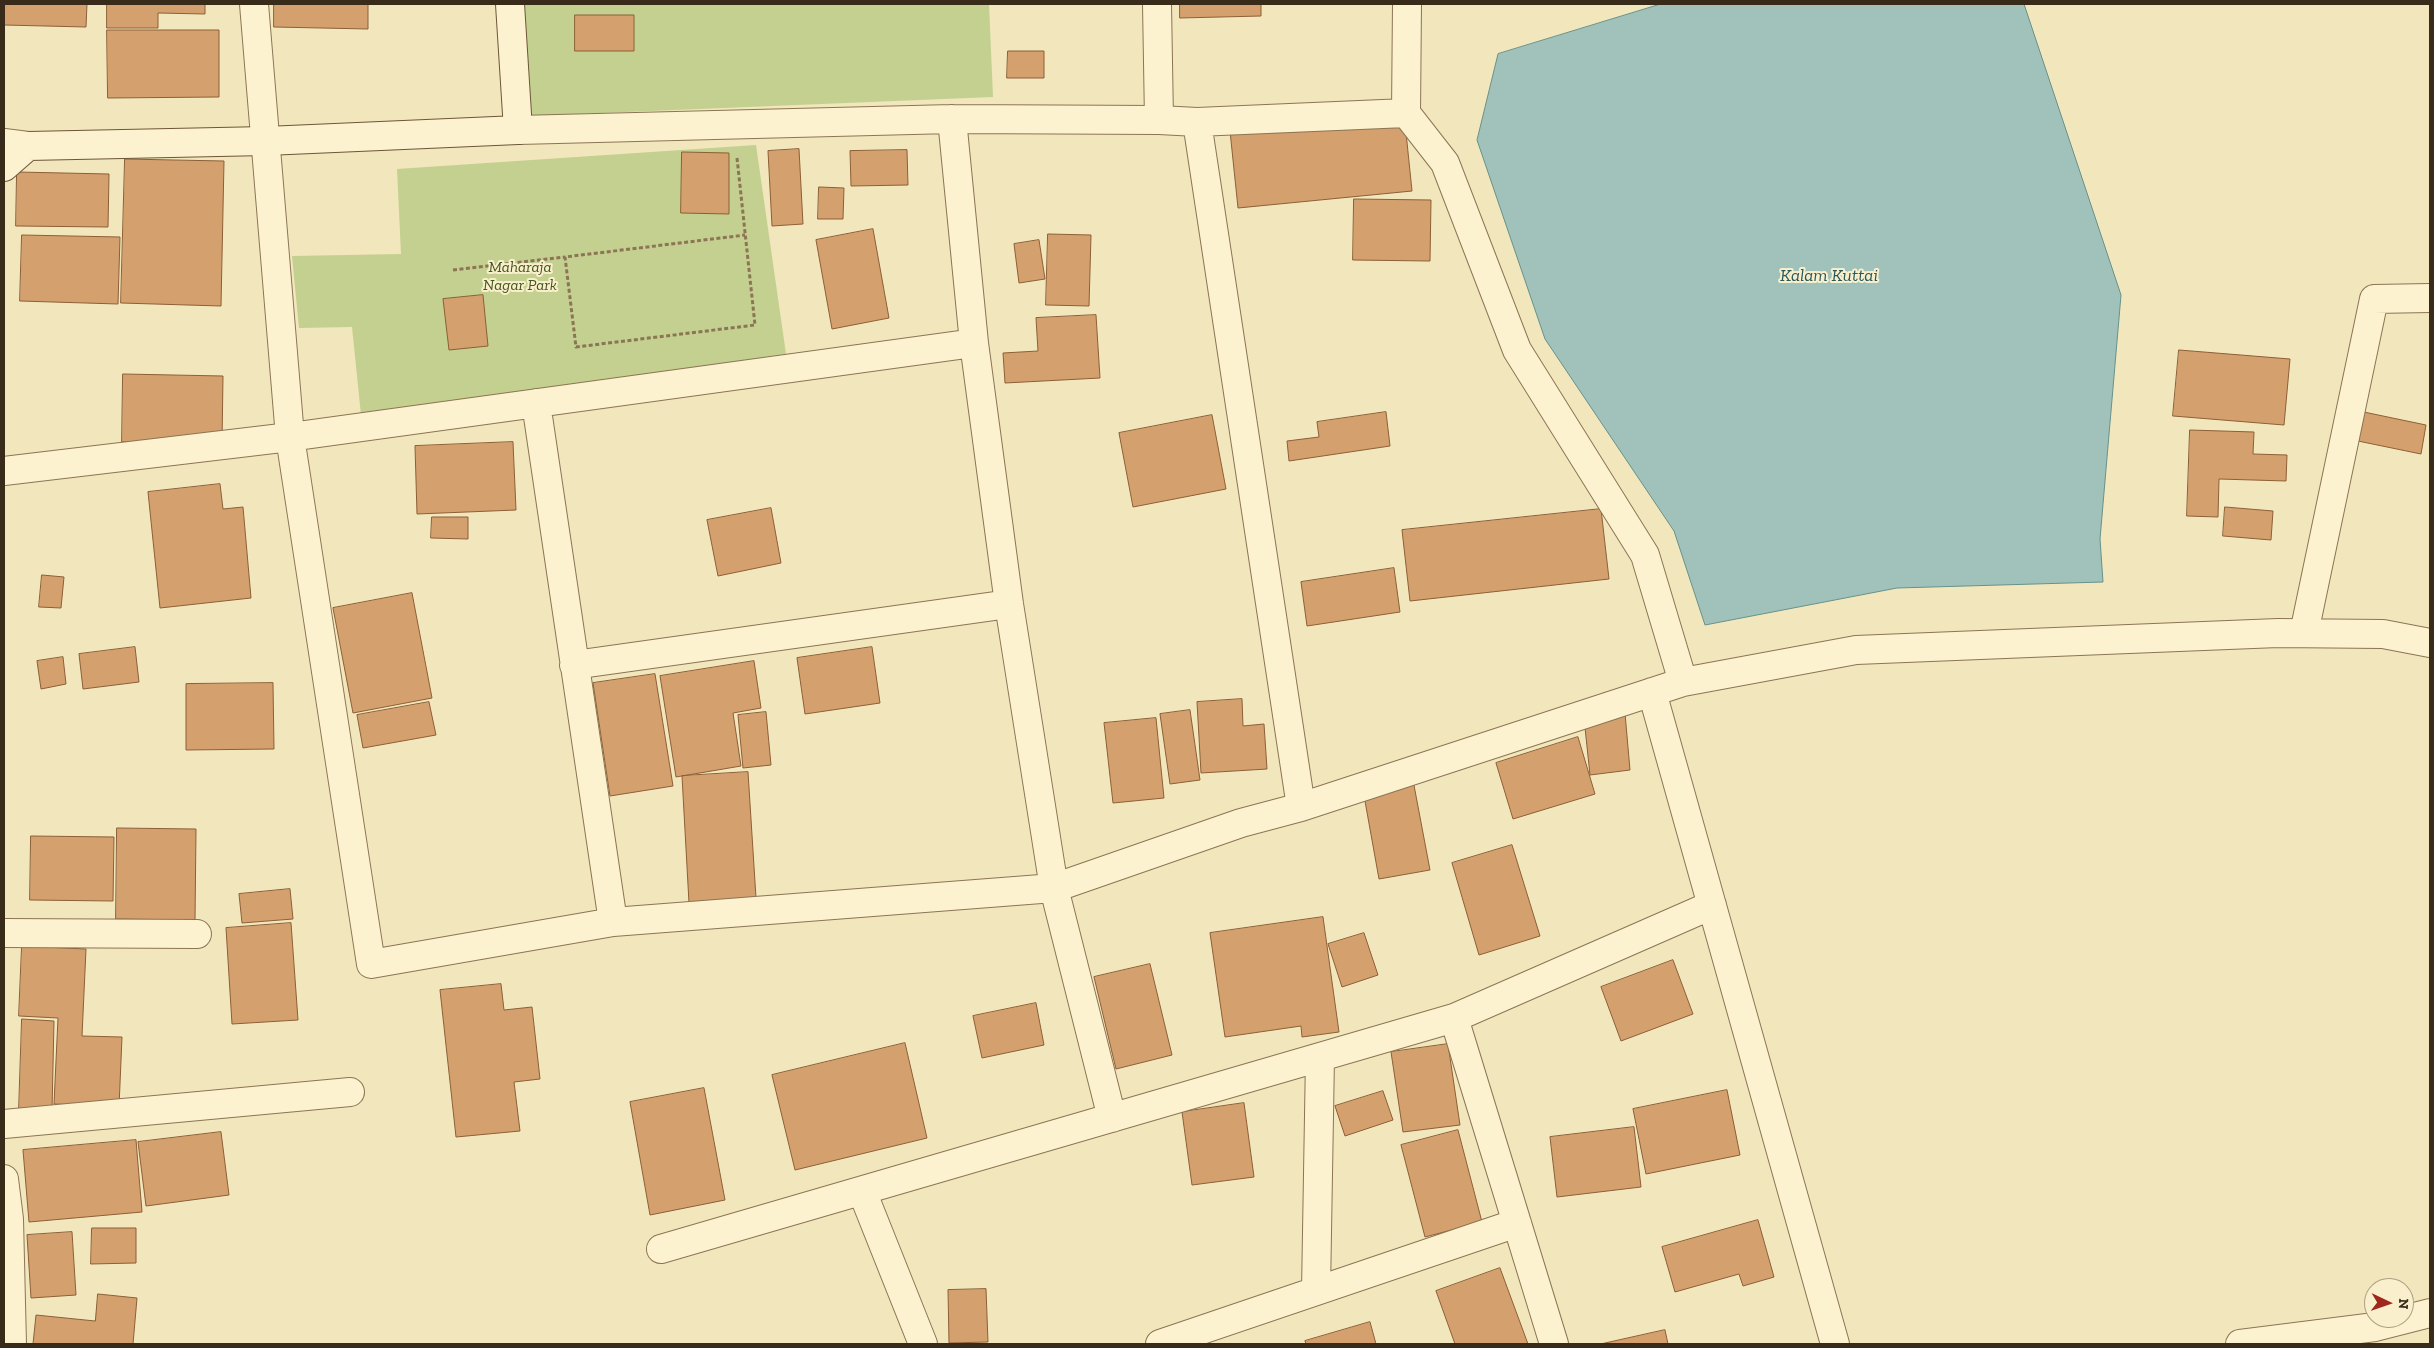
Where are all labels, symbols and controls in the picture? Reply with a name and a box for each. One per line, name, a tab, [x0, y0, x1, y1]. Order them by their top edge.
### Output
park label: Maharaja Nagar Park	[483, 257, 557, 295]
water label: Kalam Kuttai	[1780, 265, 1878, 287]
north arrow	[2364, 1278, 2414, 1328]
text: N	[2395, 1298, 2412, 1310]

